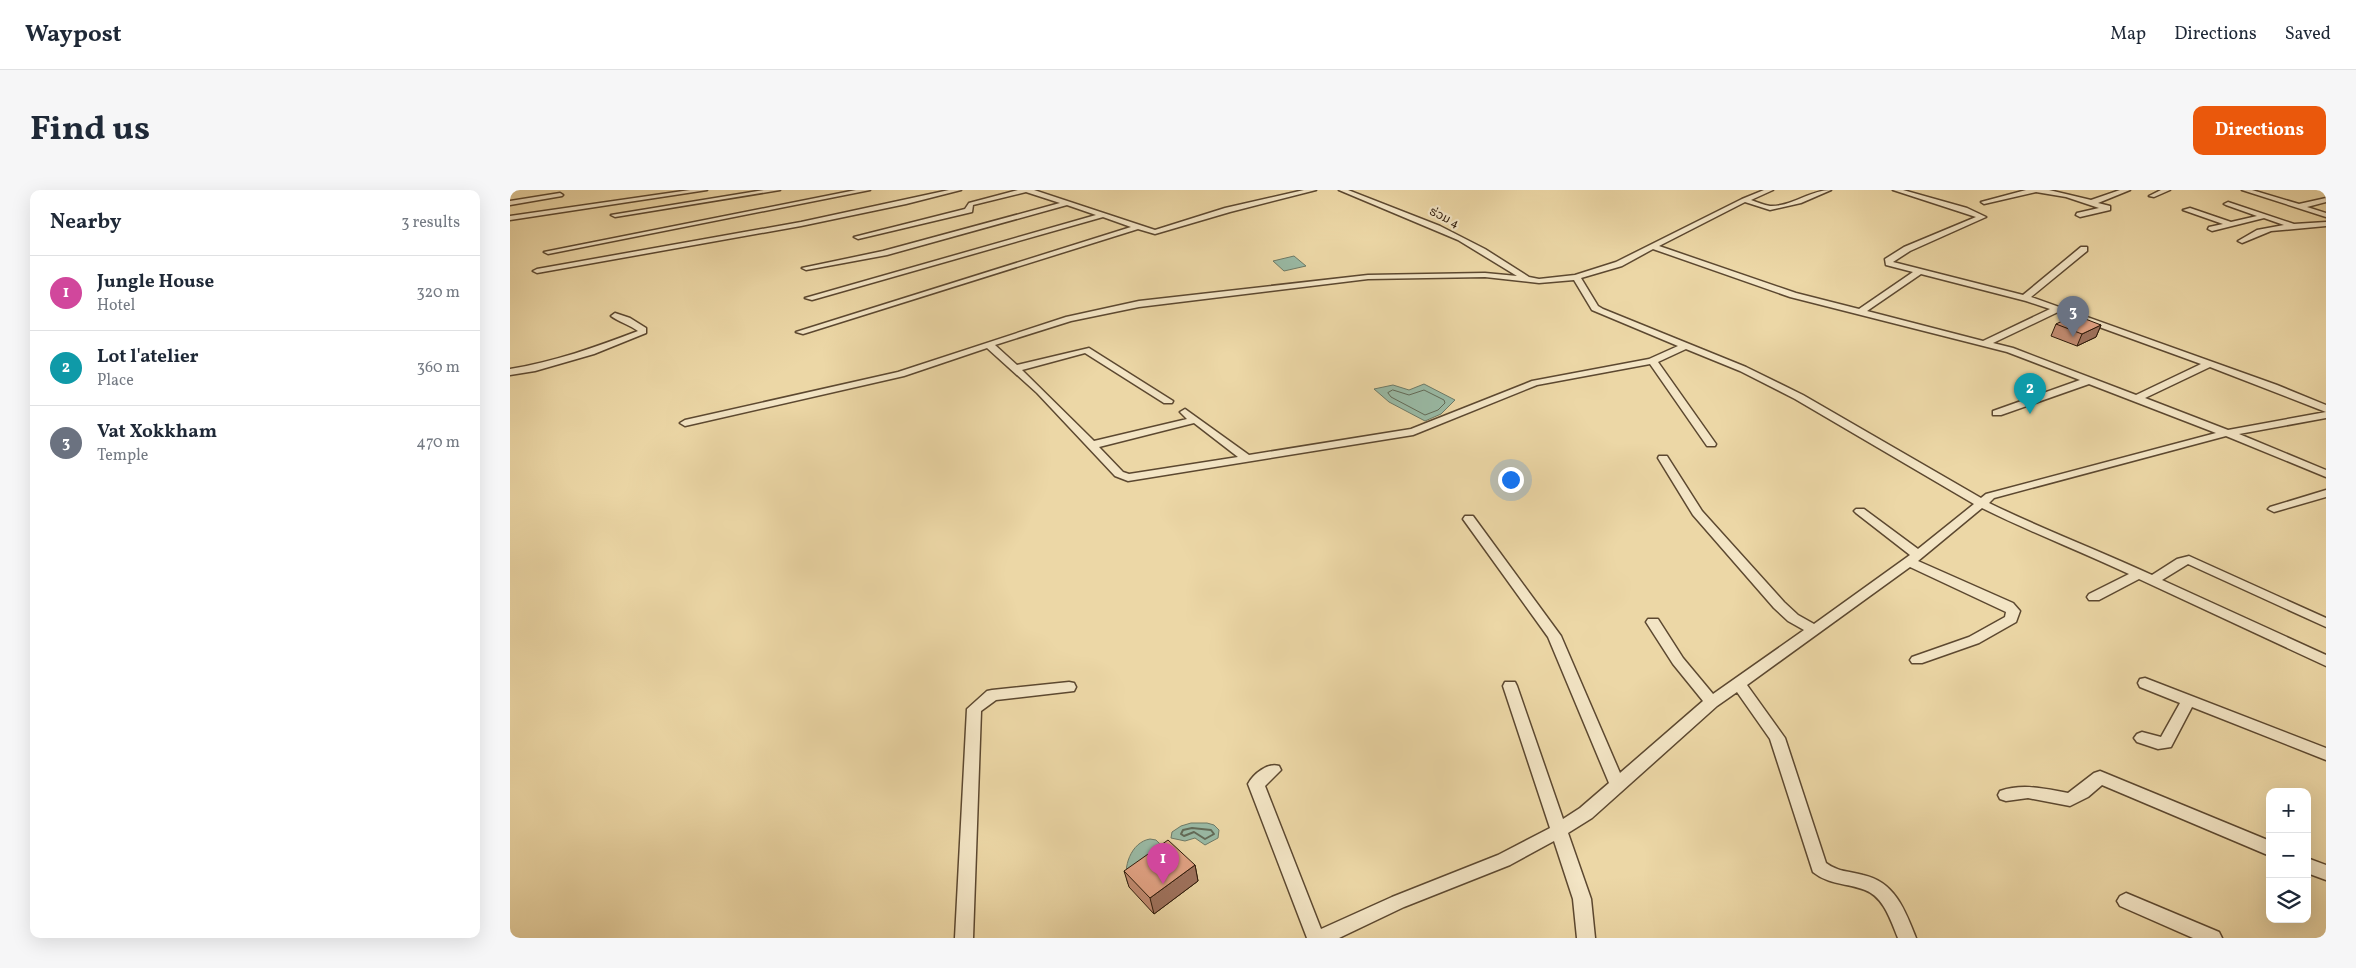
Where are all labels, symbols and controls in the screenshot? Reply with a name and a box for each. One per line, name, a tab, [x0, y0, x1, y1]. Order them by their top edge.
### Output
text: Waypost	[25, 18, 122, 52]
text: Map	[2110, 22, 2146, 47]
text: Directions	[2174, 22, 2257, 47]
text: Saved	[2285, 22, 2331, 47]
text: Find us	[30, 106, 150, 154]
button: Directions	[2193, 106, 2326, 155]
street label: ຮ່ວມ 4	[1426, 204, 1462, 232]
text: Nearby	[50, 208, 121, 237]
text: 3 results	[401, 212, 460, 234]
text: Jungle House	[97, 269, 214, 295]
text: 1	[63, 282, 69, 304]
text: 320 m	[416, 282, 460, 304]
text: Hotel	[97, 295, 135, 317]
pin: 3	[2057, 296, 2089, 337]
text: Lot l'atelier	[97, 344, 199, 370]
text: 2	[62, 357, 70, 379]
text: 360 m	[417, 357, 460, 379]
text: Place	[97, 370, 134, 392]
pin: 2	[2014, 373, 2046, 414]
text: Vat Xokkham	[97, 419, 217, 445]
text: 3	[62, 432, 70, 454]
text: 470 m	[416, 432, 460, 454]
text: Temple	[97, 445, 148, 467]
your location	[1498, 467, 1524, 493]
map controls	[2266, 788, 2311, 923]
button: +	[2266, 788, 2311, 833]
button: −	[2266, 833, 2311, 878]
pin: 1	[1147, 843, 1179, 884]
button: layers	[2266, 878, 2311, 923]

